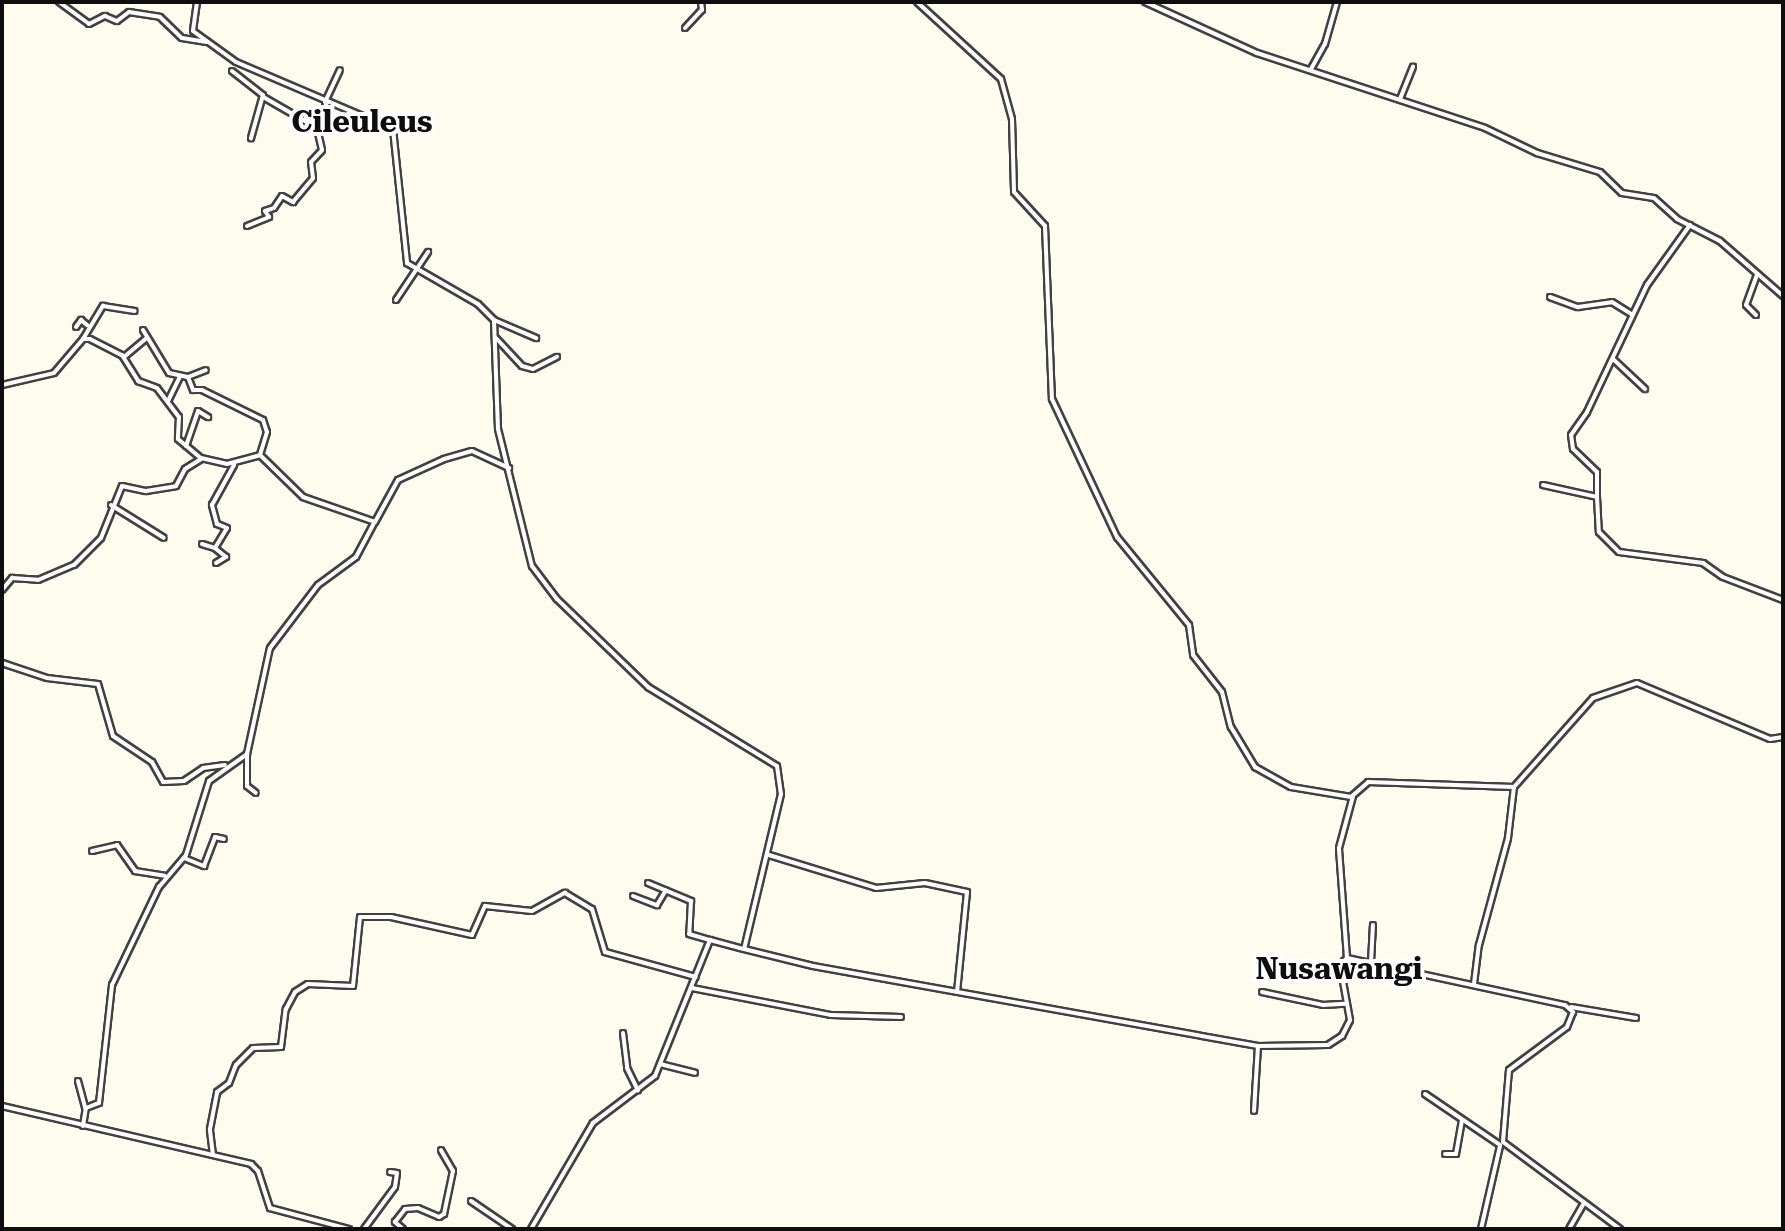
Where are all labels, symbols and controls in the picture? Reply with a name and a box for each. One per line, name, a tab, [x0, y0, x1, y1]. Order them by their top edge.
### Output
district label: Cileuleus	[291, 104, 433, 140]
district label: Nusawangi	[1256, 951, 1422, 987]

